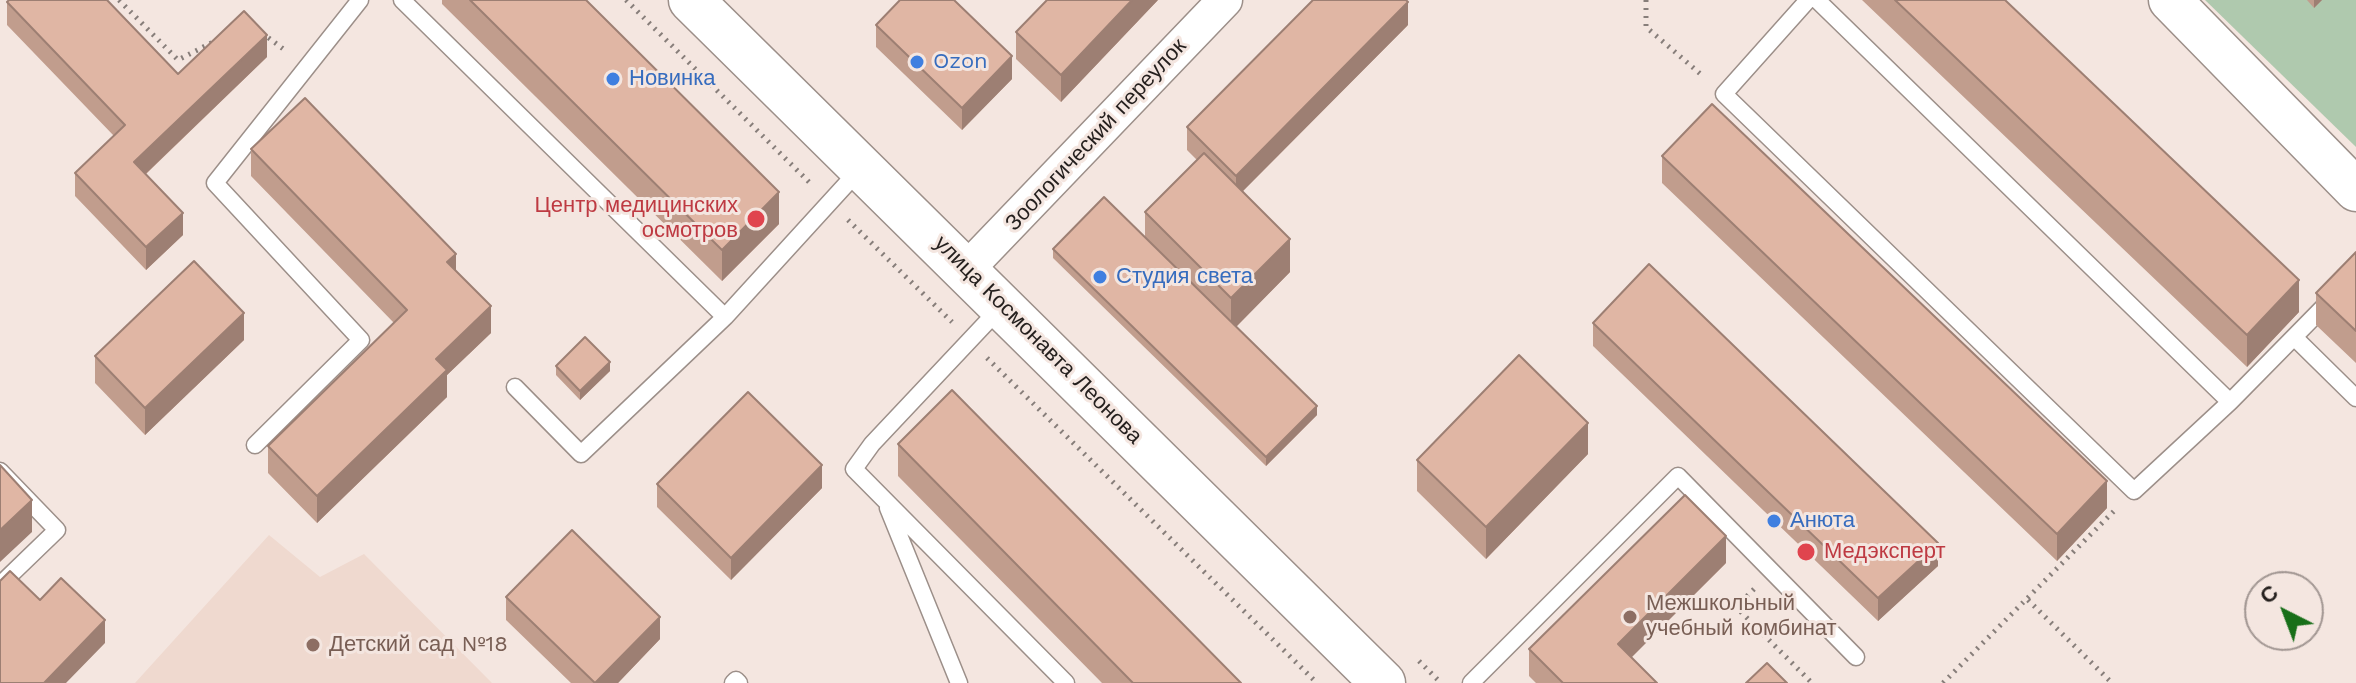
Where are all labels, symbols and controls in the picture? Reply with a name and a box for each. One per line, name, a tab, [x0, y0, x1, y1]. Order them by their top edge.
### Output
street label: Зоологический переулок	[1000, 33, 1192, 237]
place label: Ozon	[933, 49, 988, 75]
marker: Ozon	[908, 53, 926, 71]
place label: Новинка	[629, 66, 716, 92]
marker: Новинка	[604, 70, 622, 88]
place label: Центр медицинских осмотров	[535, 193, 738, 244]
marker: Центр медицинских осмотров	[745, 208, 767, 230]
street label: улица Космонавта Леонова	[928, 230, 1148, 450]
place label: Студия света	[1116, 264, 1253, 290]
marker: Студия света	[1091, 268, 1109, 286]
place label: Анюта	[1790, 508, 1855, 534]
marker: Анюта	[1765, 512, 1783, 530]
place label: Медэксперт	[1824, 539, 1945, 565]
marker: Медэксперт	[1795, 541, 1817, 563]
north arrow	[2244, 571, 2324, 651]
text: С	[2255, 580, 2283, 609]
place label: Межшкольный учебный комбинат	[1646, 591, 1837, 642]
marker: Межшкольный учебный комбинат	[1621, 608, 1639, 626]
place label: Детский сад №18	[329, 632, 508, 658]
marker: Детский сад №18	[304, 636, 322, 654]

